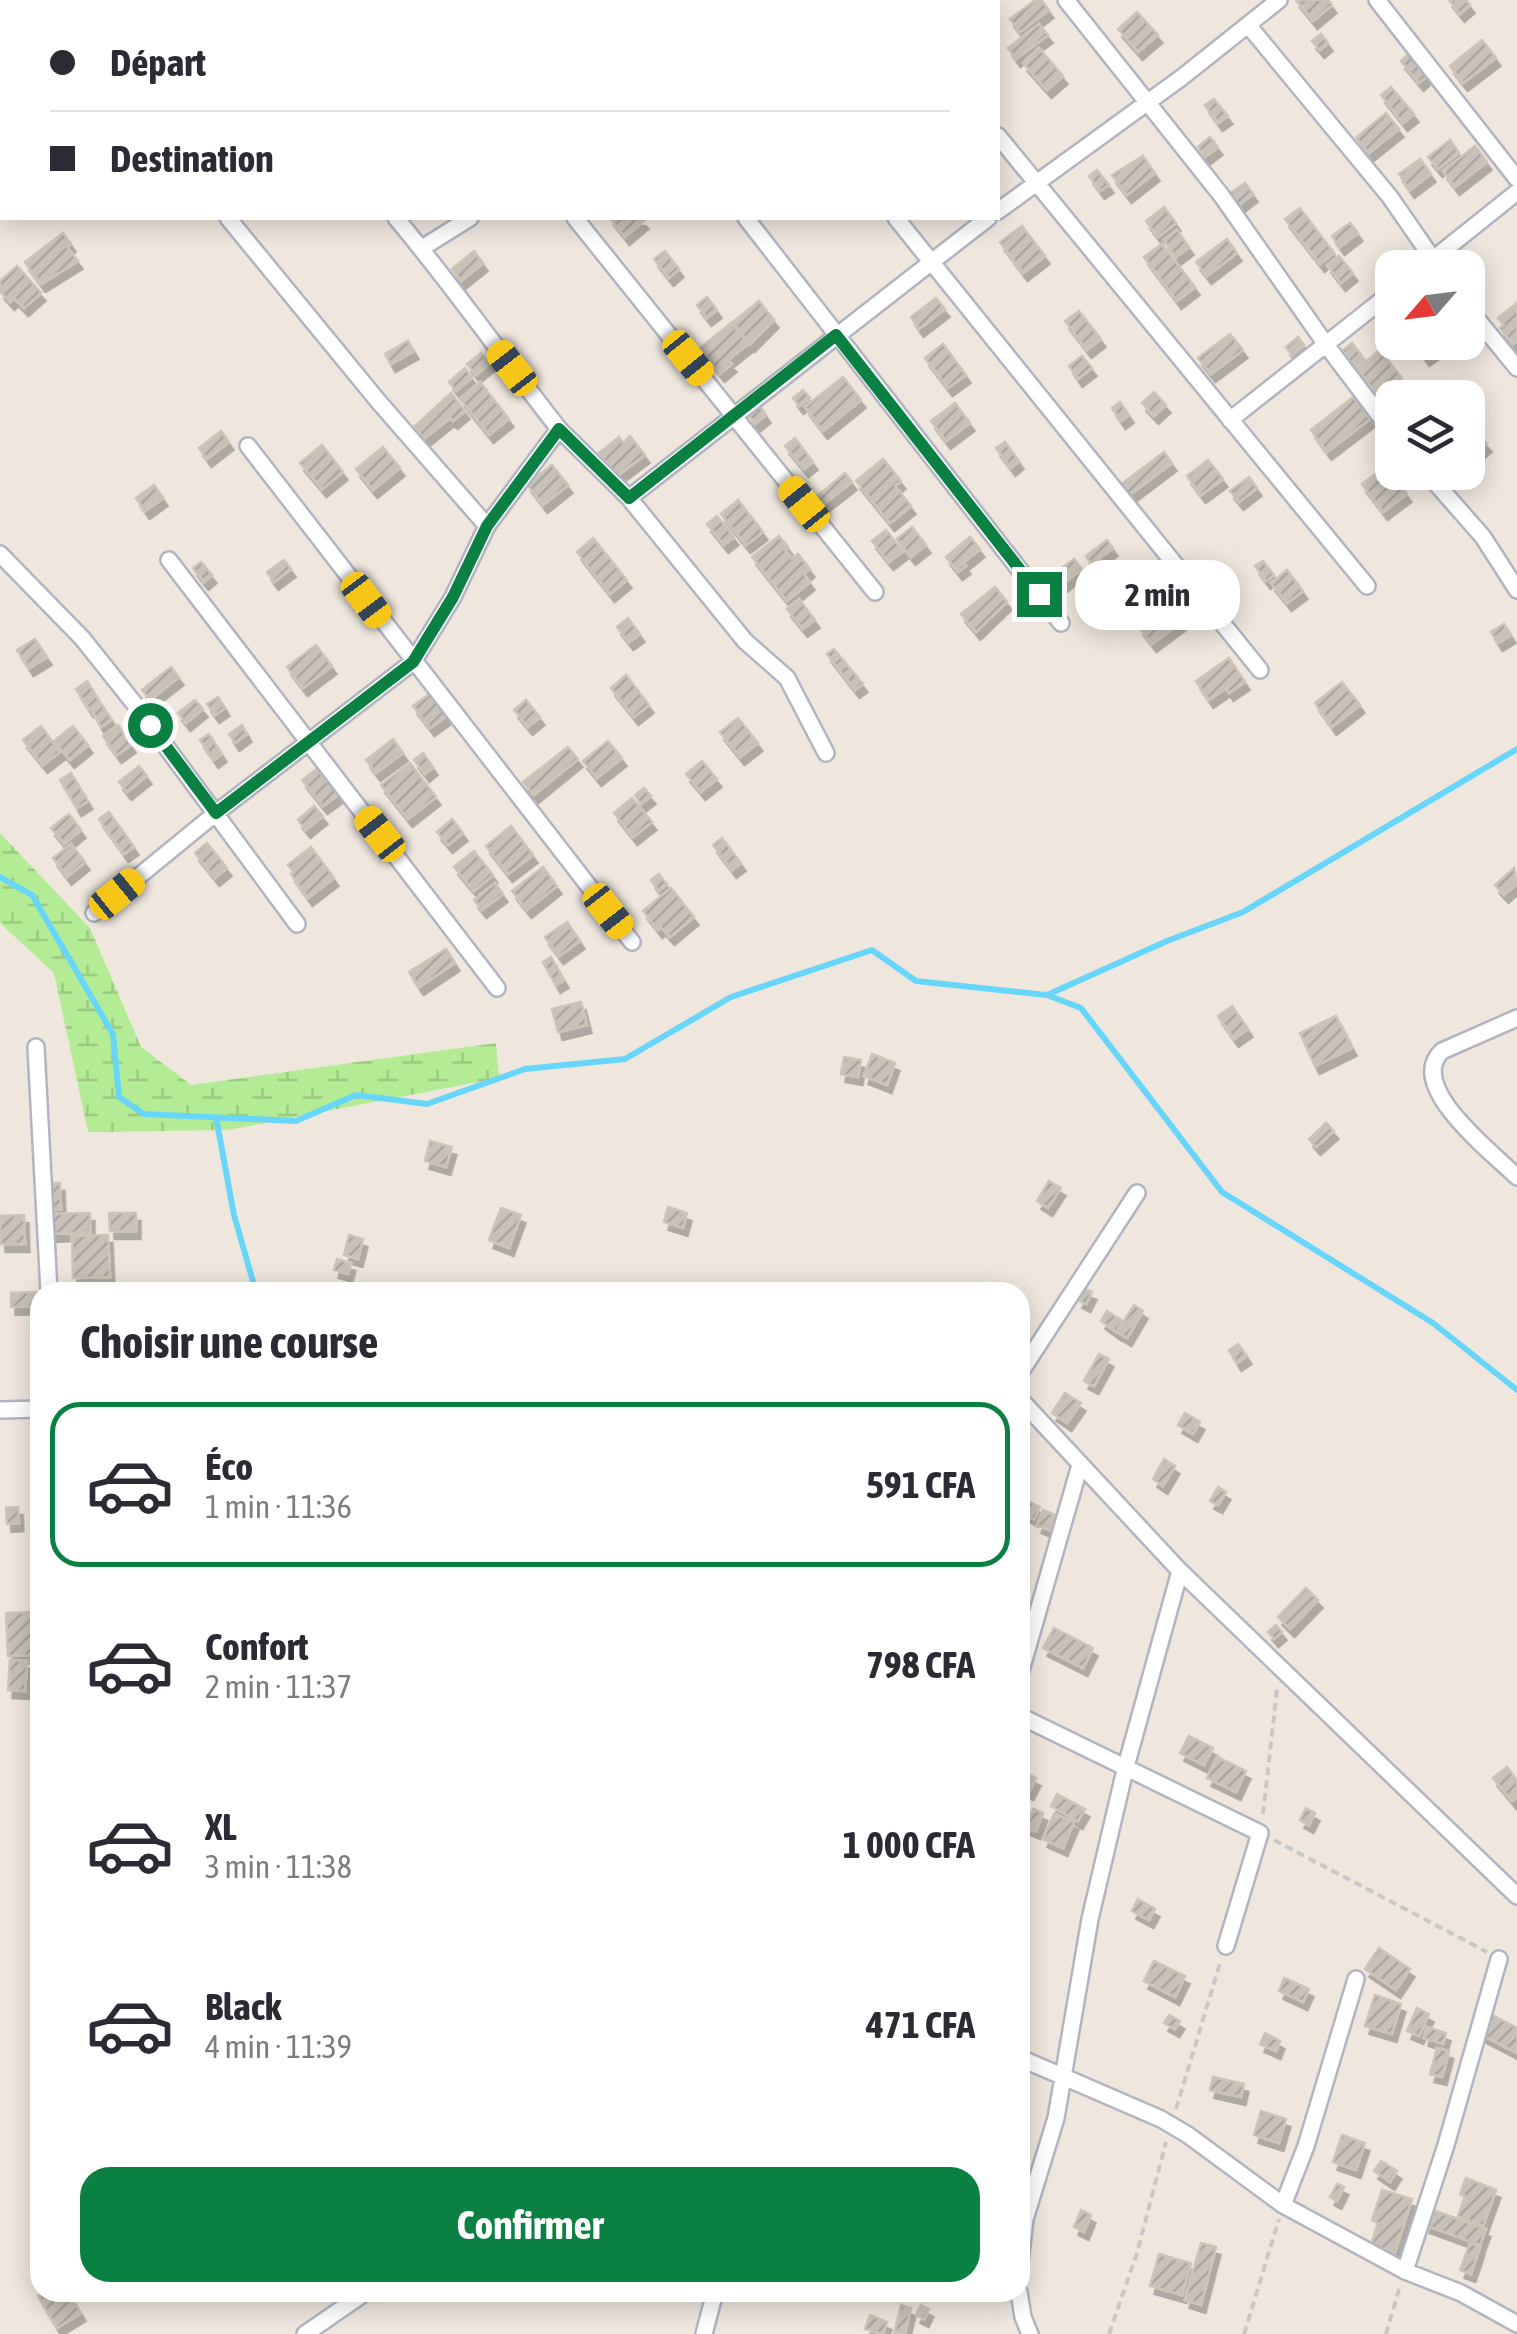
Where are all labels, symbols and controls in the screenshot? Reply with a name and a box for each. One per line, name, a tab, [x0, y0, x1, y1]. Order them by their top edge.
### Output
text: Départ	[110, 41, 206, 84]
text: Destination	[110, 137, 274, 180]
north arrow	[1375, 250, 1485, 360]
map controls	[1375, 250, 1485, 490]
car	[657, 325, 719, 391]
car	[482, 335, 542, 401]
button: layers	[1375, 380, 1485, 490]
car	[773, 471, 835, 537]
callout: 2 min	[1074, 559, 1239, 629]
car	[336, 567, 396, 633]
route end	[1017, 572, 1062, 617]
text: 2 min	[1125, 576, 1190, 613]
route start	[128, 703, 173, 748]
car	[350, 801, 410, 867]
car	[84, 863, 150, 925]
car	[578, 878, 638, 944]
text: Choisir une course	[80, 1316, 379, 1368]
icon: car	[85, 1440, 175, 1530]
text: Éco	[205, 1445, 253, 1488]
text: 591 CFA	[866, 1463, 975, 1506]
text: 1 min · 11:36	[205, 1488, 352, 1525]
icon: car	[85, 1620, 175, 1710]
text: Confort	[205, 1625, 309, 1668]
text: 798 CFA	[866, 1643, 975, 1686]
text: 2 min · 11:37	[205, 1668, 352, 1705]
icon: car	[85, 1800, 175, 1890]
text: XL	[205, 1805, 237, 1848]
text: 1 000 CFA	[843, 1823, 975, 1866]
text: 3 min · 11:38	[205, 1848, 352, 1885]
icon: car	[85, 1980, 175, 2070]
text: Black	[205, 1985, 282, 2028]
text: 471 CFA	[866, 2003, 975, 2046]
text: 4 min · 11:39	[205, 2028, 352, 2065]
button: Confirmer	[80, 2167, 980, 2282]

